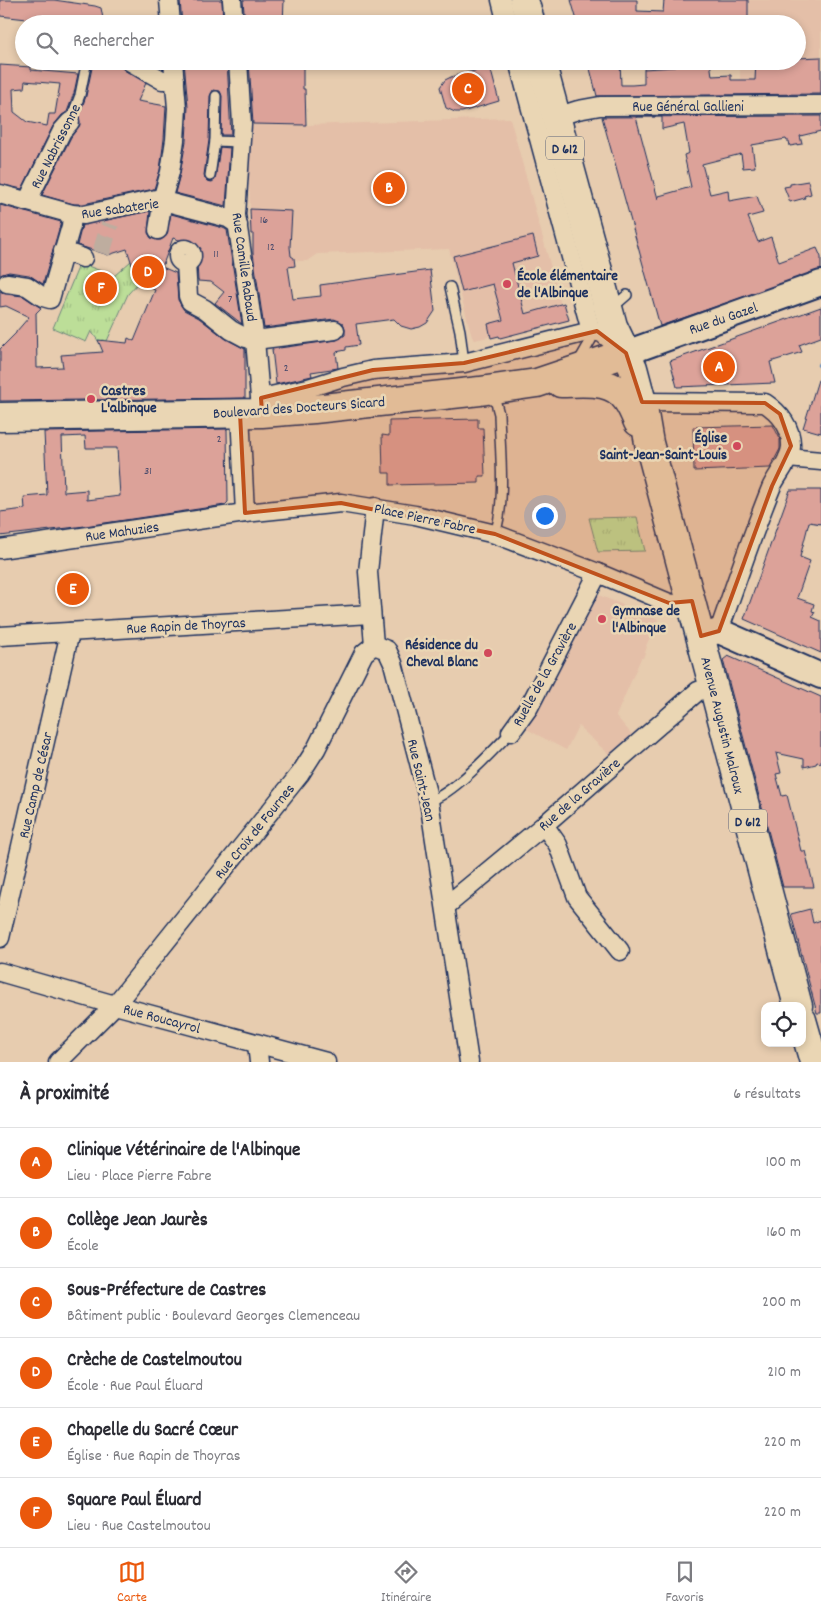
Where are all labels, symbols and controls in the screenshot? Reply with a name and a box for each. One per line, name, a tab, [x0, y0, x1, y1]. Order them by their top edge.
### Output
search box	[15, 15, 806, 70]
icon: search	[33, 29, 61, 57]
text: Rechercher	[73, 29, 154, 56]
pin: C	[452, 70, 484, 108]
street label: Rue Général Gallieni	[632, 97, 744, 119]
street label: Rue Nabrissonne	[26, 100, 88, 193]
road number: D 612	[546, 136, 584, 160]
pin: B	[373, 169, 405, 207]
street label: Rue Sabaterie	[80, 194, 161, 226]
street label: Rue Camille Rabaud	[224, 211, 262, 323]
house number: 16	[260, 212, 268, 229]
house number: 12	[267, 239, 275, 256]
house number: 11	[213, 246, 219, 263]
pin: D	[132, 253, 164, 291]
place label: École élémentaire de l'Albinque	[517, 266, 618, 305]
pin: F	[85, 269, 117, 307]
marker: École élémentaire de l'Albinque	[501, 278, 513, 290]
house number: 7	[228, 291, 233, 308]
street label: Rue du Gazel	[686, 298, 761, 342]
pin: A	[703, 348, 735, 386]
house number: 2	[283, 360, 289, 377]
place label: Castres L'albinque	[101, 381, 157, 420]
street label: Boulevard des Docteurs Sicard	[212, 392, 386, 426]
marker: Castres L'albinque	[85, 393, 97, 405]
place label: Église Saint-Jean-Saint-Louis	[600, 428, 727, 467]
house number: 2	[216, 431, 222, 448]
marker: Église Saint-Jean-Saint-Louis	[731, 440, 743, 452]
house number: 31	[144, 463, 152, 480]
street label: Place Pierre Fabre	[372, 498, 478, 542]
your location	[532, 503, 558, 529]
street label: Rue Mahuzies	[84, 517, 161, 549]
pin: E	[57, 570, 89, 608]
place label: Gymnase de l'Albinque	[612, 601, 680, 640]
street label: Rue Rapin de Thoyras	[126, 613, 246, 641]
marker: Gymnase de l'Albinque	[596, 613, 608, 625]
street label: Ruelle de la Gravière	[508, 618, 584, 731]
place label: Résidence du Cheval Blanc	[405, 635, 479, 674]
marker: Résidence du Cheval Blanc	[482, 647, 494, 659]
street label: Avenue Augustin Malroux	[693, 655, 749, 797]
street label: Rue Camp de César	[14, 730, 60, 841]
street label: Rue Saint-Jean	[400, 737, 440, 824]
street label: Rue de la Gravière	[534, 753, 627, 838]
street label: Rue Croix de Fournes	[210, 780, 301, 885]
road number: D 612	[729, 809, 767, 832]
street label: Rue Roucayrol	[120, 999, 203, 1041]
map controls	[761, 1002, 806, 1047]
button: locate	[761, 1002, 806, 1047]
text: À proximité	[20, 1080, 109, 1110]
text: 6 résultats	[733, 1083, 801, 1106]
text: Clinique Vétérinaire de l'Albinque	[67, 1138, 300, 1165]
text: A	[32, 1151, 40, 1174]
text: 100 m	[765, 1151, 801, 1174]
text: Lieu · Place Pierre Fabre	[67, 1165, 211, 1188]
text: Collège Jean Jaurès	[67, 1208, 208, 1235]
text: B	[32, 1221, 40, 1244]
text: 160 m	[766, 1221, 801, 1244]
text: École	[67, 1235, 99, 1258]
text: Sous-Préfecture de Castres	[67, 1278, 266, 1305]
text: C	[32, 1291, 40, 1314]
text: 200 m	[762, 1291, 801, 1314]
text: Bâtiment public · Boulevard Georges Clemenceau	[67, 1305, 360, 1328]
text: Crèche de Castelmoutou	[67, 1348, 242, 1375]
text: D	[32, 1361, 40, 1384]
text: 210 m	[767, 1361, 801, 1384]
text: École · Rue Paul Éluard	[67, 1375, 203, 1398]
text: Chapelle du Sacré Cœur	[67, 1418, 238, 1445]
text: E	[32, 1431, 40, 1454]
text: 220 m	[764, 1431, 801, 1454]
text: Église · Rue Rapin de Thoyras	[67, 1445, 241, 1468]
text: Square Paul Éluard	[67, 1488, 202, 1515]
text: F	[32, 1501, 40, 1524]
text: 220 m	[764, 1501, 801, 1524]
text: Lieu · Rue Castelmoutou	[67, 1515, 211, 1538]
tab: Carte	[117, 1558, 147, 1608]
tab: Itinéraire	[381, 1558, 431, 1608]
tab: Favoris	[665, 1558, 704, 1608]

